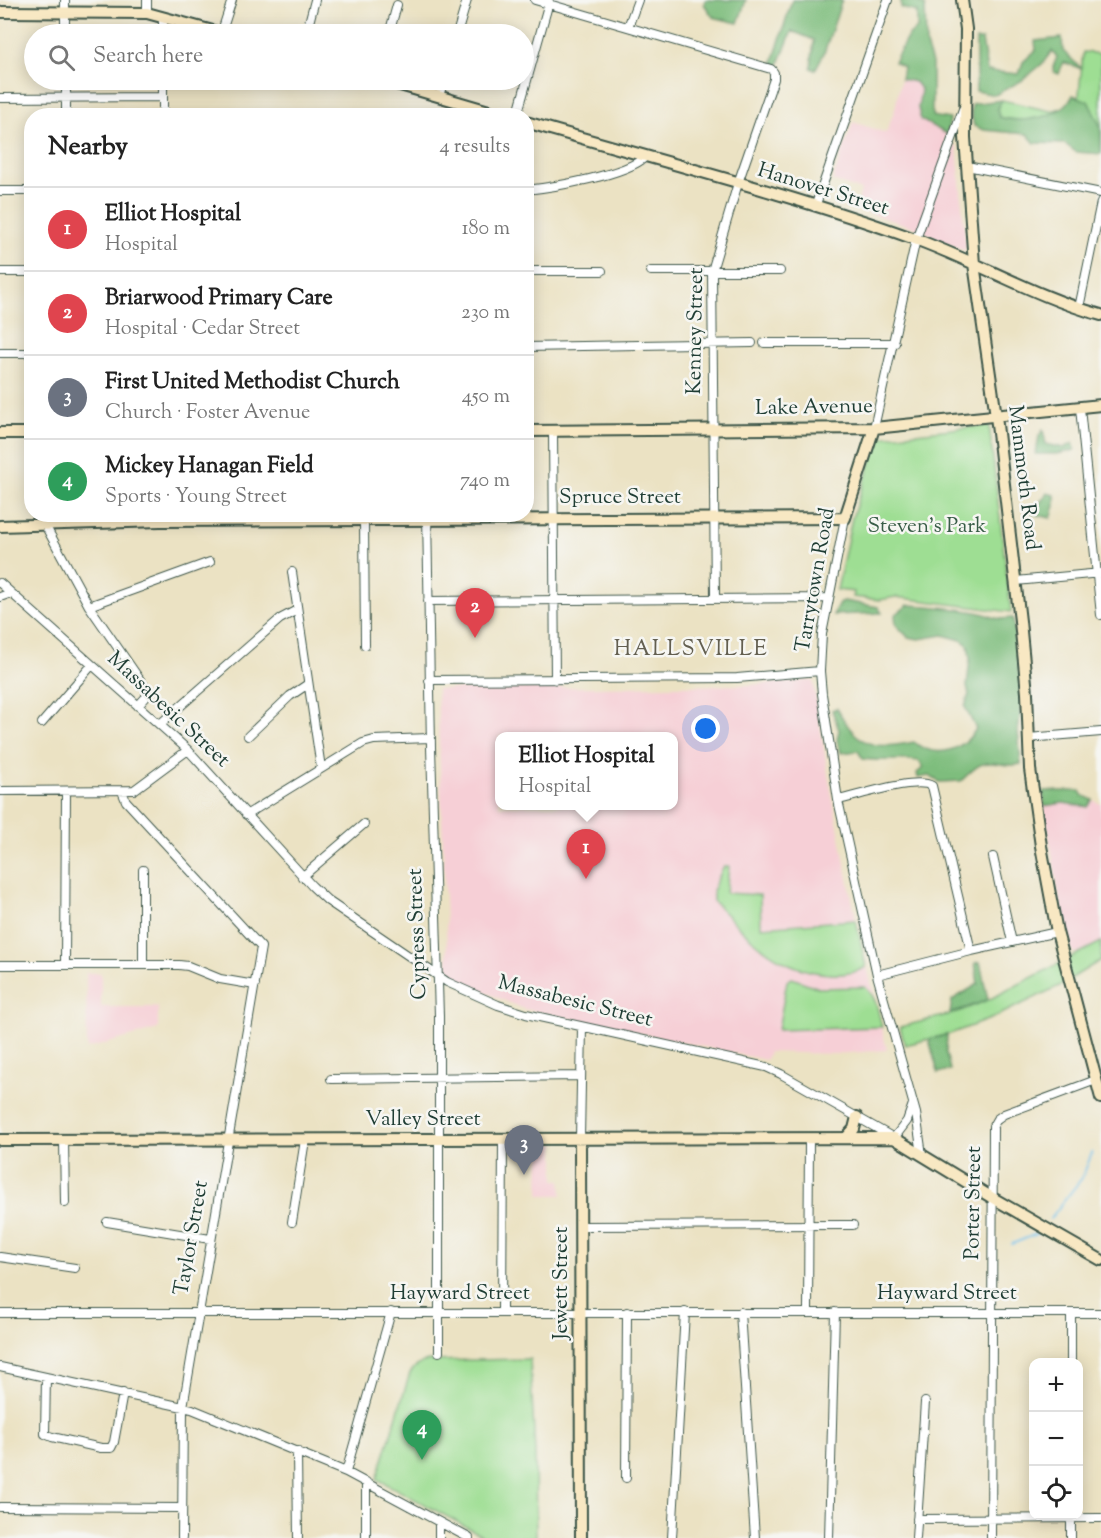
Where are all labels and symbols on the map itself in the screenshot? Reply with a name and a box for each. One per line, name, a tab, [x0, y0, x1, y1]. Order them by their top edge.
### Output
street label: Hanover Street	[754, 156, 892, 224]
street label: Kenney Street	[680, 267, 712, 395]
street label: Lake Avenue	[755, 392, 873, 424]
street label: Mammoth Road	[999, 404, 1047, 552]
street label: Spruce Street	[559, 483, 681, 513]
street label: Tarrytown Road	[789, 505, 844, 655]
park label: Steven's Park	[868, 512, 987, 542]
pin: 2	[456, 588, 494, 638]
district label: HALLSVILLE	[614, 634, 768, 666]
street label: Massabesic Street	[100, 645, 236, 775]
your location	[691, 714, 720, 743]
pin: 1	[566, 830, 606, 879]
street label: Cypress Street	[401, 868, 435, 1000]
street label: Massabesic Street	[494, 968, 656, 1036]
street label: Valley Street	[365, 1105, 481, 1135]
pin: 3	[504, 1126, 544, 1175]
street label: Porter Street	[958, 1146, 990, 1260]
street label: Taylor Street	[167, 1178, 217, 1298]
street label: Jewett Street	[547, 1226, 577, 1341]
street label: Hayward Street	[390, 1279, 530, 1309]
street label: Hayward Street	[877, 1279, 1017, 1309]
pin: 4	[402, 1410, 442, 1460]

